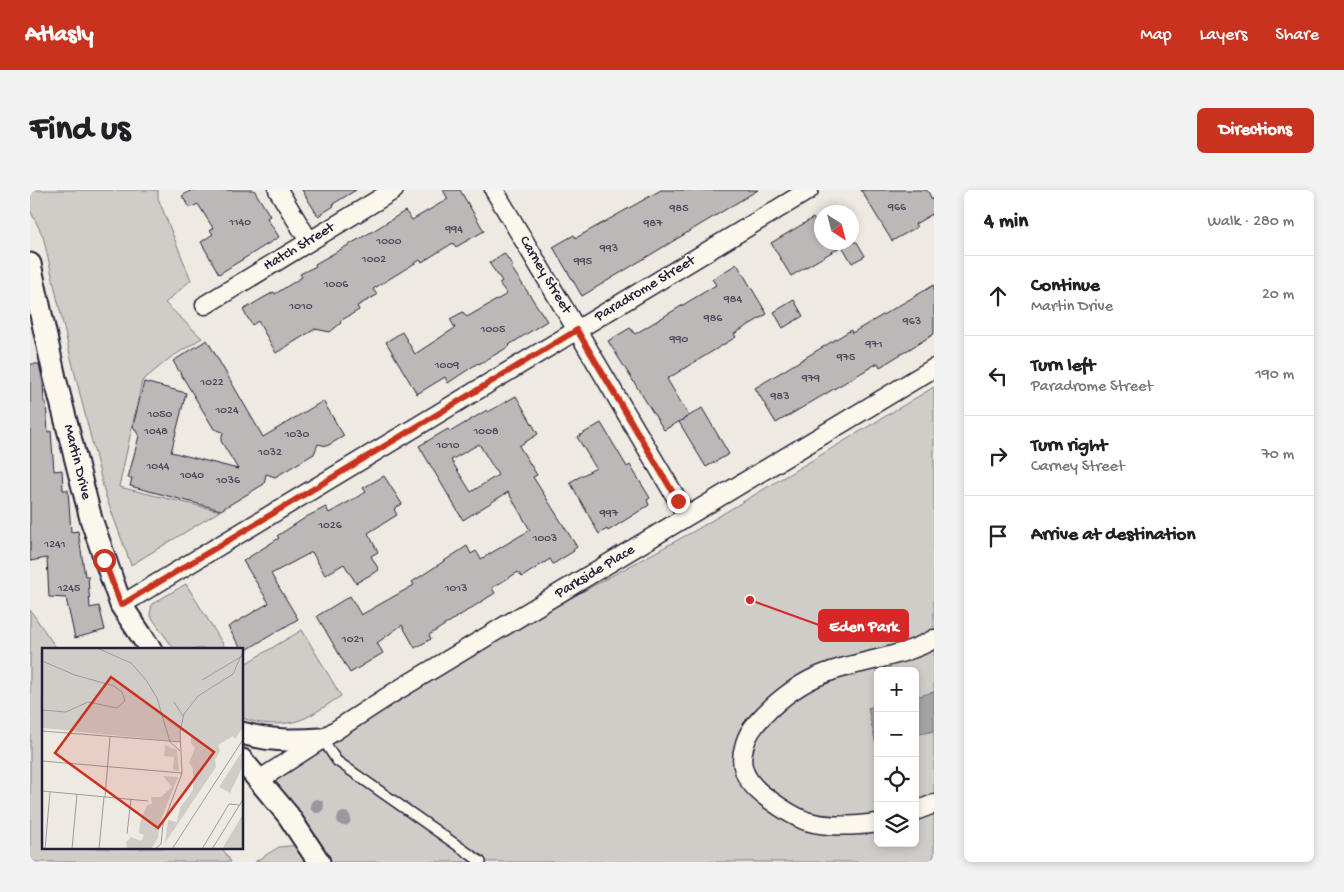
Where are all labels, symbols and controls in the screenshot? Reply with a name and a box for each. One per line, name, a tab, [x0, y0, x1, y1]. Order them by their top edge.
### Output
text: Atlasly	[25, 21, 94, 50]
text: Map	[1140, 25, 1172, 46]
text: Layers	[1200, 25, 1247, 46]
text: Share	[1275, 25, 1319, 46]
button: Directions	[1197, 108, 1314, 153]
text: Find us	[30, 110, 130, 151]
house number: 966	[887, 201, 907, 215]
house number: 985	[669, 202, 688, 216]
north arrow	[814, 205, 859, 250]
text: 4 min	[984, 210, 1028, 235]
text: Walk · 280 m	[1207, 213, 1294, 232]
house number: 1140	[228, 216, 251, 230]
house number: 987	[643, 217, 663, 231]
street label: Hatch Street	[260, 218, 339, 275]
house number: 994	[444, 223, 463, 237]
street label: Carney Street	[515, 233, 576, 319]
house number: 1000	[375, 235, 402, 249]
house number: 993	[599, 242, 618, 256]
street label: Paradrome Street	[591, 251, 700, 327]
house number: 1002	[361, 253, 386, 267]
house number: 995	[573, 255, 592, 269]
text: Continue	[1031, 275, 1100, 298]
house number: 1006	[323, 278, 349, 292]
icon: ahead	[984, 282, 1012, 310]
text: 20 m	[1262, 286, 1294, 305]
house number: 984	[723, 293, 742, 307]
text: Martin Drive	[1031, 298, 1113, 317]
house number: 1010	[288, 300, 313, 314]
house number: 986	[703, 312, 723, 326]
house number: 963	[902, 315, 921, 329]
house number: 1005	[480, 323, 505, 337]
house number: 990	[669, 333, 689, 347]
house number: 971	[864, 338, 883, 352]
house number: 975	[836, 351, 855, 365]
text: Turn left	[1031, 355, 1095, 378]
house number: 1009	[434, 359, 459, 373]
icon: left	[984, 362, 1012, 390]
text: 190 m	[1255, 366, 1294, 385]
house number: 979	[801, 372, 820, 386]
house number: 1022	[199, 376, 224, 390]
text: Paradrome Street	[1031, 378, 1153, 397]
house number: 983	[770, 390, 789, 404]
house number: 1024	[214, 404, 239, 418]
house number: 1050	[147, 408, 173, 422]
street label: Martin Drive	[59, 423, 95, 502]
house number: 1048	[143, 425, 168, 439]
house number: 1008	[472, 425, 499, 439]
house number: 1030	[284, 428, 310, 442]
text: Turn right	[1031, 435, 1107, 458]
house number: 1010	[435, 439, 460, 453]
icon: right	[984, 442, 1012, 470]
house number: 1032	[257, 446, 282, 460]
text: 70 m	[1261, 446, 1294, 465]
text: Carney Street	[1031, 458, 1124, 477]
house number: 1044	[145, 460, 170, 474]
house number: 1040	[179, 469, 204, 483]
house number: 1036	[215, 474, 241, 488]
route end	[667, 490, 690, 513]
house number: 997	[599, 507, 619, 521]
house number: 1026	[317, 519, 343, 533]
icon: arrive	[984, 522, 1012, 550]
text: Arrive at destination	[1031, 524, 1195, 547]
house number: 1003	[532, 532, 557, 546]
house number: 1241	[43, 538, 66, 552]
street label: Parkside Place	[551, 541, 639, 603]
route start	[93, 549, 116, 572]
house number: 1245	[57, 582, 80, 596]
house number: 1013	[444, 582, 467, 596]
callout: Eden Park	[819, 610, 908, 641]
text: Eden Park	[829, 619, 901, 638]
house number: 1021	[341, 633, 364, 647]
inset map	[42, 648, 244, 850]
map controls	[874, 667, 919, 847]
button: +	[874, 667, 919, 712]
button: −	[874, 712, 919, 757]
button: locate	[874, 757, 919, 802]
button: layers	[874, 802, 919, 847]

